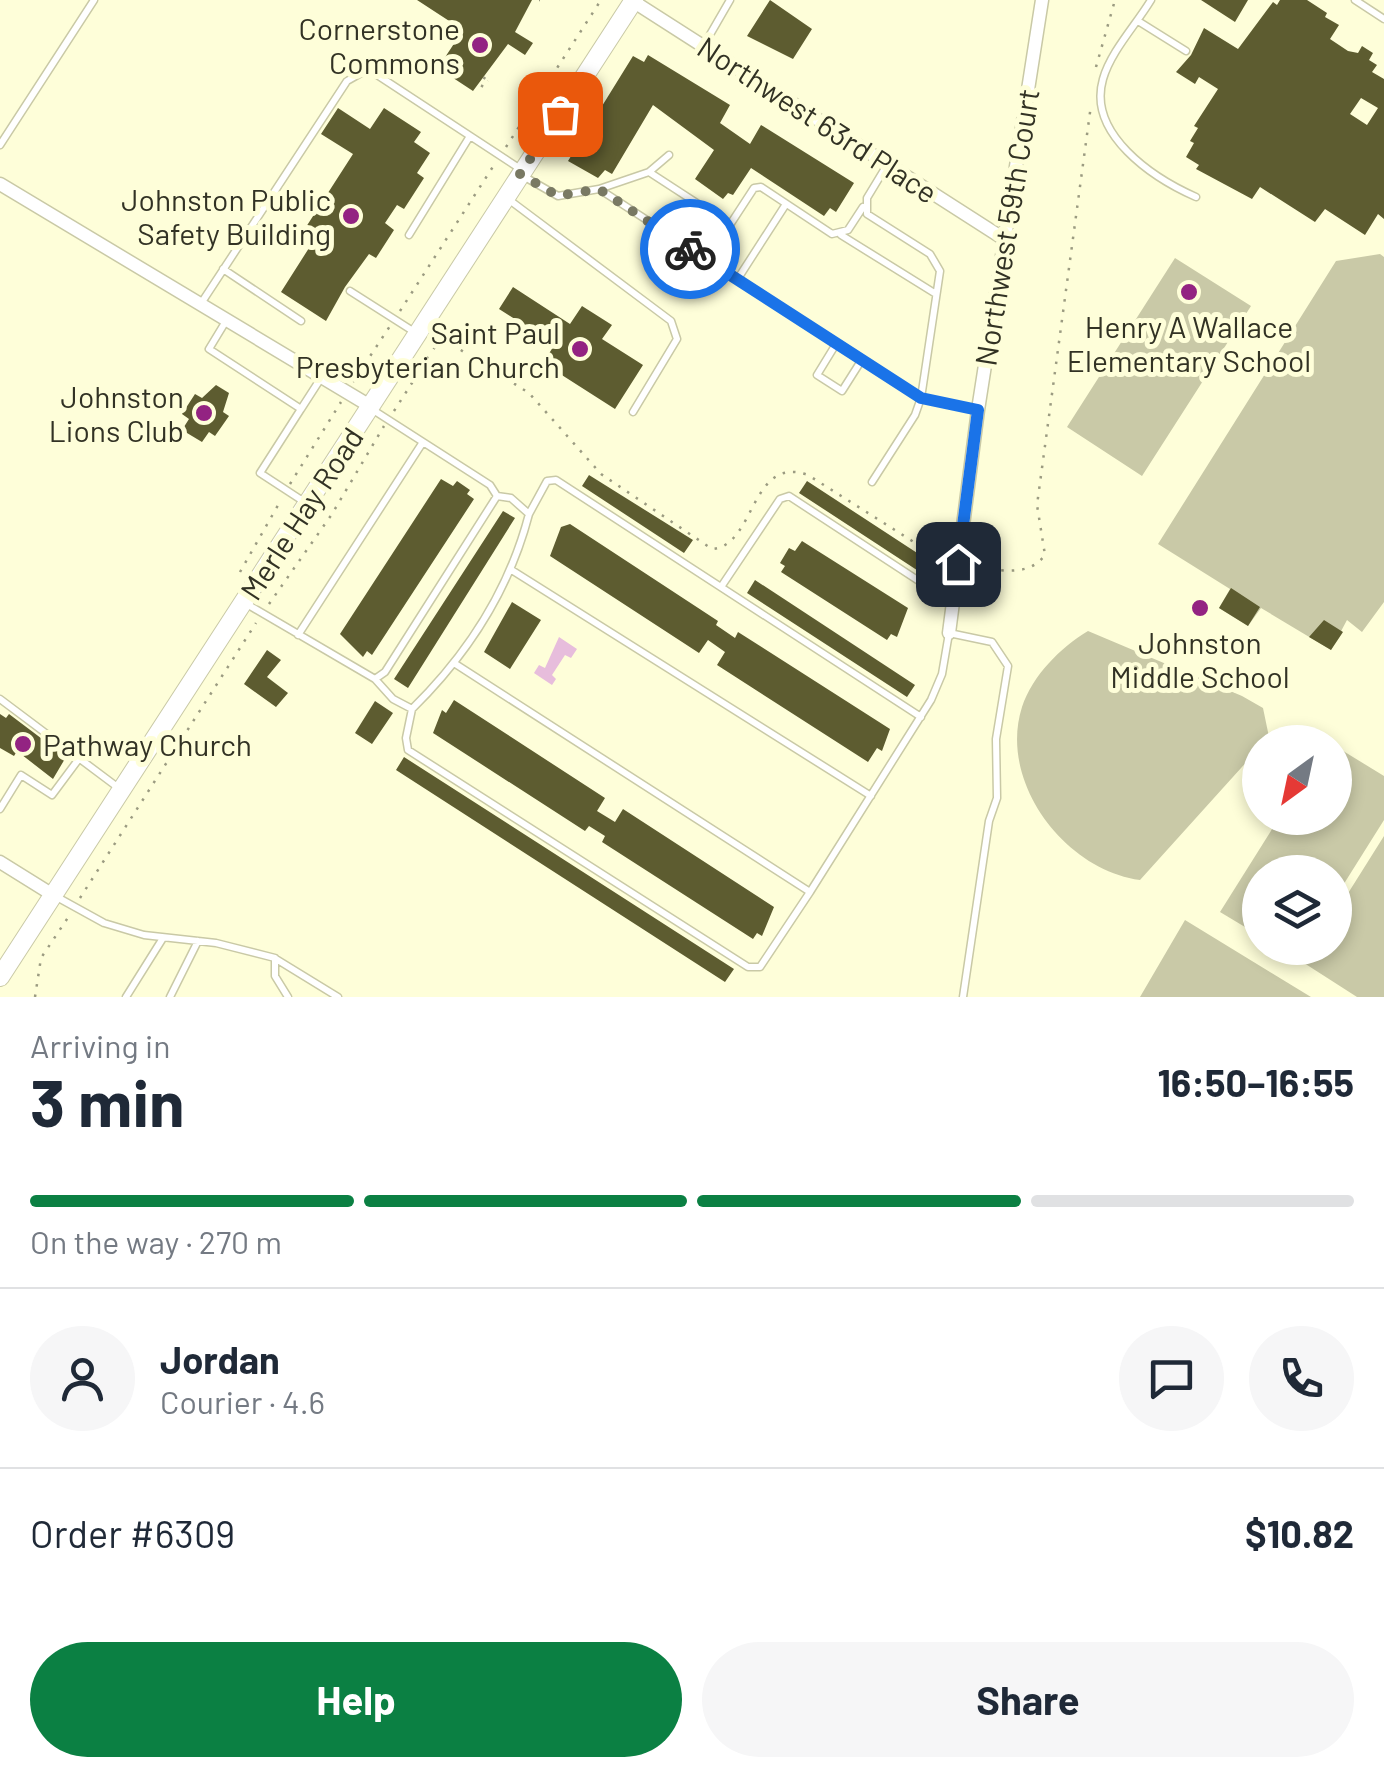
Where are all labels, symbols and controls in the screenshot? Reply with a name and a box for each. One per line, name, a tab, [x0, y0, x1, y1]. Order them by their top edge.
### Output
place label: Cornerstone Commons	[299, 10, 460, 80]
street label: Northwest 63rd Place	[691, 28, 945, 210]
marker: Cornerstone Commons	[469, 34, 491, 56]
pin	[518, 72, 603, 157]
street label: Northwest 59th Court	[966, 86, 1046, 368]
icon: bag	[533, 87, 588, 142]
place label: Johnston Public Safety Building	[121, 181, 331, 251]
courier	[640, 199, 740, 299]
marker: Johnston Public Safety Building	[340, 205, 362, 227]
icon: bike	[663, 222, 718, 277]
marker: Henry A Wallace Elementary School	[1178, 281, 1200, 303]
place label: Henry A Wallace Elementary School	[1067, 308, 1311, 378]
place label: Saint Paul Presbyterian Church	[296, 314, 560, 384]
marker: Saint Paul Presbyterian Church	[569, 338, 591, 360]
place label: Johnston Lions Club	[49, 378, 184, 448]
marker: Johnston Lions Club	[193, 402, 215, 424]
street label: Merle Hay Road	[232, 420, 370, 606]
pin	[916, 522, 1001, 607]
icon: home	[931, 537, 986, 592]
marker: Johnston Middle School	[1189, 597, 1211, 619]
place label: Johnston Middle School	[1110, 624, 1290, 694]
north arrow	[1242, 725, 1352, 835]
map controls	[1242, 725, 1352, 965]
place label: Pathway Church	[43, 726, 252, 762]
marker: Pathway Church	[12, 733, 34, 755]
button: layers	[1242, 855, 1352, 965]
text: Arriving in	[30, 1026, 170, 1064]
text: 16:50–16:55	[1157, 1059, 1354, 1105]
text: 3 min	[30, 1062, 185, 1140]
text: On the way · 270 m	[30, 1222, 282, 1260]
button: person	[30, 1326, 135, 1431]
button: chat	[1119, 1326, 1224, 1431]
button: phone	[1249, 1326, 1354, 1431]
text: Jordan	[160, 1336, 280, 1382]
text: Courier · 4.6	[160, 1382, 325, 1420]
text: Order #6309	[30, 1510, 235, 1556]
text: $10.82	[1245, 1510, 1354, 1556]
button: Help	[30, 1642, 682, 1757]
button: Share	[702, 1642, 1354, 1757]

